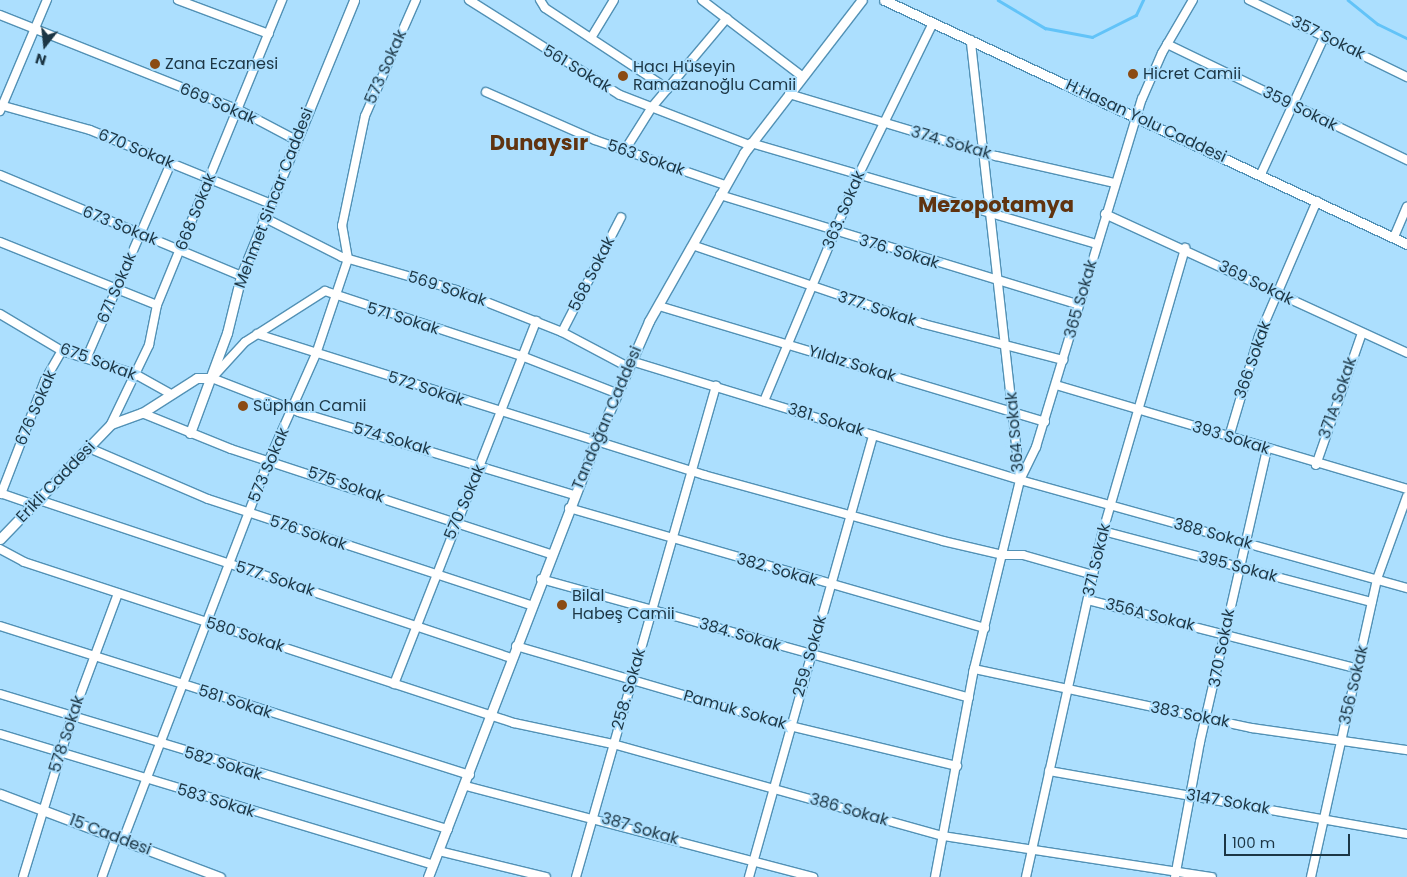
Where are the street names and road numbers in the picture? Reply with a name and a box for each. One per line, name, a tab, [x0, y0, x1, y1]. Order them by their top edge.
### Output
street label: 357 Sokak	[1288, 12, 1368, 64]
street label: 573 Sokak	[361, 27, 411, 107]
street label: 561 Sokak	[539, 41, 615, 97]
street label: H.Hasan Yolu Caddesi	[1063, 75, 1229, 167]
street label: 669 Sokak	[177, 79, 259, 129]
street label: 359 Sokak	[1260, 83, 1340, 135]
street label: Mehmet Sincar Caddesi	[231, 105, 317, 291]
street label: 374. Sokak	[909, 122, 993, 164]
street label: 670 Sokak	[95, 125, 177, 173]
street label: 563 Sokak	[605, 136, 687, 180]
street label: 363. Sokak	[819, 168, 869, 252]
street label: 668 Sokak	[172, 171, 220, 253]
street label: 673 Sokak	[80, 202, 160, 250]
street label: 376. Sokak	[857, 231, 941, 273]
street label: 568 Sokak	[565, 233, 619, 315]
street label: 671 Sokak	[93, 250, 141, 326]
street label: 369 Sokak	[1215, 257, 1297, 309]
street label: 365 Sokak	[1061, 258, 1101, 340]
street label: 569 Sokak	[405, 267, 489, 311]
street label: 377. Sokak	[835, 287, 919, 331]
street label: 571 Sokak	[364, 299, 442, 339]
street label: 366 Sokak	[1231, 319, 1275, 401]
street label: 675 Sokak	[57, 339, 139, 385]
street label: Yıldız Sokak	[806, 342, 898, 386]
street label: Tandoğan Caddesi	[568, 343, 646, 493]
street label: 371A Sokak	[1315, 355, 1361, 441]
street label: 676 Sokak	[11, 367, 61, 449]
street label: 572 Sokak	[385, 368, 467, 410]
street label: 364 Sokak	[1002, 391, 1028, 473]
street label: 381. Sokak	[785, 399, 867, 441]
street label: 393 Sokak	[1190, 417, 1272, 459]
street label: 574 Sokak	[351, 419, 433, 459]
street label: 573 Sokak	[245, 425, 293, 505]
street label: Erikli Caddesi	[12, 437, 100, 527]
street label: 570 Sokak	[441, 461, 489, 543]
street label: 575 Sokak	[305, 463, 387, 507]
street label: 576 Sokak	[267, 511, 349, 555]
street label: 388 Sokak	[1171, 514, 1255, 554]
street label: 371 Sokak	[1079, 522, 1115, 598]
street label: 395 Sokak	[1197, 547, 1279, 587]
street label: 382. Sokak	[734, 549, 820, 591]
street label: 577. Sokak	[233, 557, 317, 601]
street label: 356A Sokak	[1103, 595, 1197, 635]
street label: 370 Sokak	[1205, 607, 1239, 689]
street label: 580 Sokak	[203, 613, 287, 657]
street label: 259. Sokak	[789, 613, 831, 699]
street label: 384. Sokak	[697, 614, 783, 656]
street label: 356 Sokak	[1336, 643, 1372, 727]
street label: 258. Sokak	[608, 646, 650, 732]
street label: 581 Sokak	[196, 681, 274, 723]
street label: Pamuk Sokak	[681, 686, 789, 734]
street label: 578 Sokak	[45, 693, 89, 775]
street label: 383 Sokak	[1149, 698, 1231, 732]
street label: 582 Sokak	[182, 743, 264, 785]
street label: 583 Sokak	[175, 780, 257, 822]
street label: 3147 Sokak	[1185, 785, 1271, 819]
street label: 386 Sokak	[807, 790, 891, 830]
street label: 387 Sokak	[599, 809, 681, 849]
street label: 15 Caddesi	[66, 811, 154, 859]

